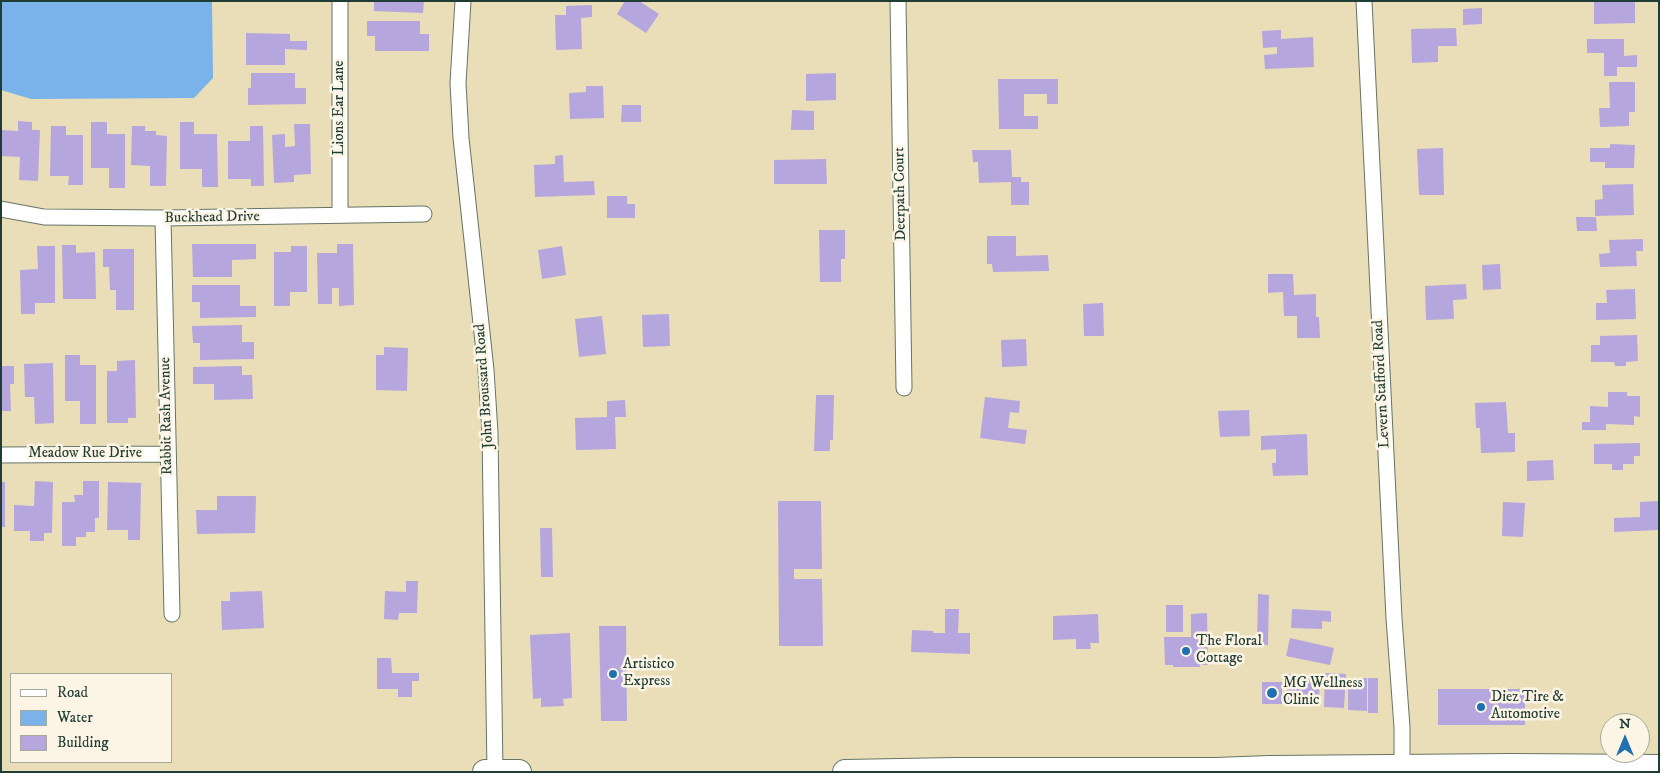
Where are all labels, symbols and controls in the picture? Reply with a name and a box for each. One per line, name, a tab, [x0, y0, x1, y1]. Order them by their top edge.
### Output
street label: Lions Ear Lane	[331, 60, 349, 156]
street label: Deerpath Court	[891, 147, 911, 241]
street label: Buckhead Drive	[164, 208, 260, 228]
street label: Levern Stafford Road	[1370, 319, 1394, 449]
street label: John Broussard Road	[472, 323, 498, 449]
street label: Rabbit Rash Avenue	[157, 357, 177, 475]
street label: Meadow Rue Drive	[28, 445, 142, 463]
place label: The Floral Cottage	[1196, 633, 1262, 668]
marker: The Floral Cottage	[1180, 645, 1192, 657]
place label: Artistico Express	[623, 656, 674, 691]
marker: Artistico Express	[607, 668, 619, 680]
legend	[10, 673, 172, 763]
place label: MG Wellness Clinic	[1283, 675, 1363, 710]
text: Road	[57, 683, 88, 702]
marker: MG Wellness Clinic	[1265, 686, 1279, 700]
place label: Diez Tire & Automotive	[1491, 689, 1564, 724]
marker: Diez Tire & Automotive	[1475, 701, 1487, 713]
text: Water	[57, 708, 93, 727]
north arrow	[1600, 713, 1650, 763]
text: N	[1619, 715, 1631, 733]
text: Building	[57, 733, 109, 752]

